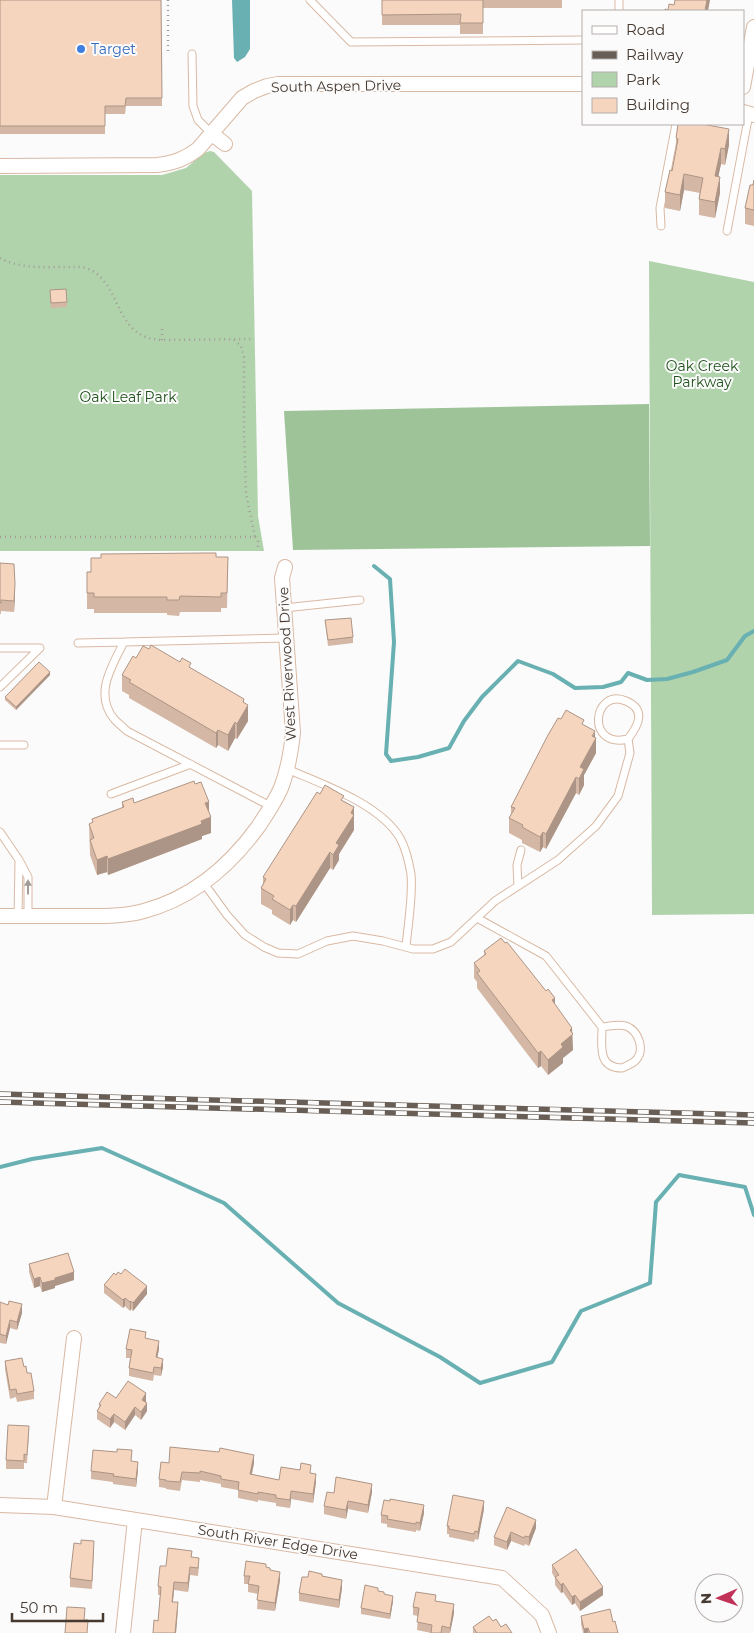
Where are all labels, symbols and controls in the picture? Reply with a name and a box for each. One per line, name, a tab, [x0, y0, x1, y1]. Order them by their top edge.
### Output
legend	[582, 10, 744, 125]
text: Road	[626, 20, 665, 39]
place label: Target	[91, 40, 136, 58]
marker: Target	[75, 43, 87, 55]
text: Railway	[626, 45, 684, 64]
text: Park	[626, 70, 660, 89]
street label: South Aspen Drive	[271, 76, 401, 96]
text: Building	[626, 95, 690, 114]
park label: Oak Creek Parkway	[666, 357, 739, 391]
park label: Oak Leaf Park	[79, 388, 177, 406]
street label: West Riverwood Drive	[274, 586, 300, 742]
one-way arrow	[24, 879, 32, 895]
street label: South River Edge Drive	[197, 1520, 359, 1564]
north arrow	[694, 1573, 744, 1623]
scale bar	[12, 1590, 104, 1622]
text: N	[697, 1592, 715, 1604]
text: 50 m	[20, 1598, 58, 1617]

